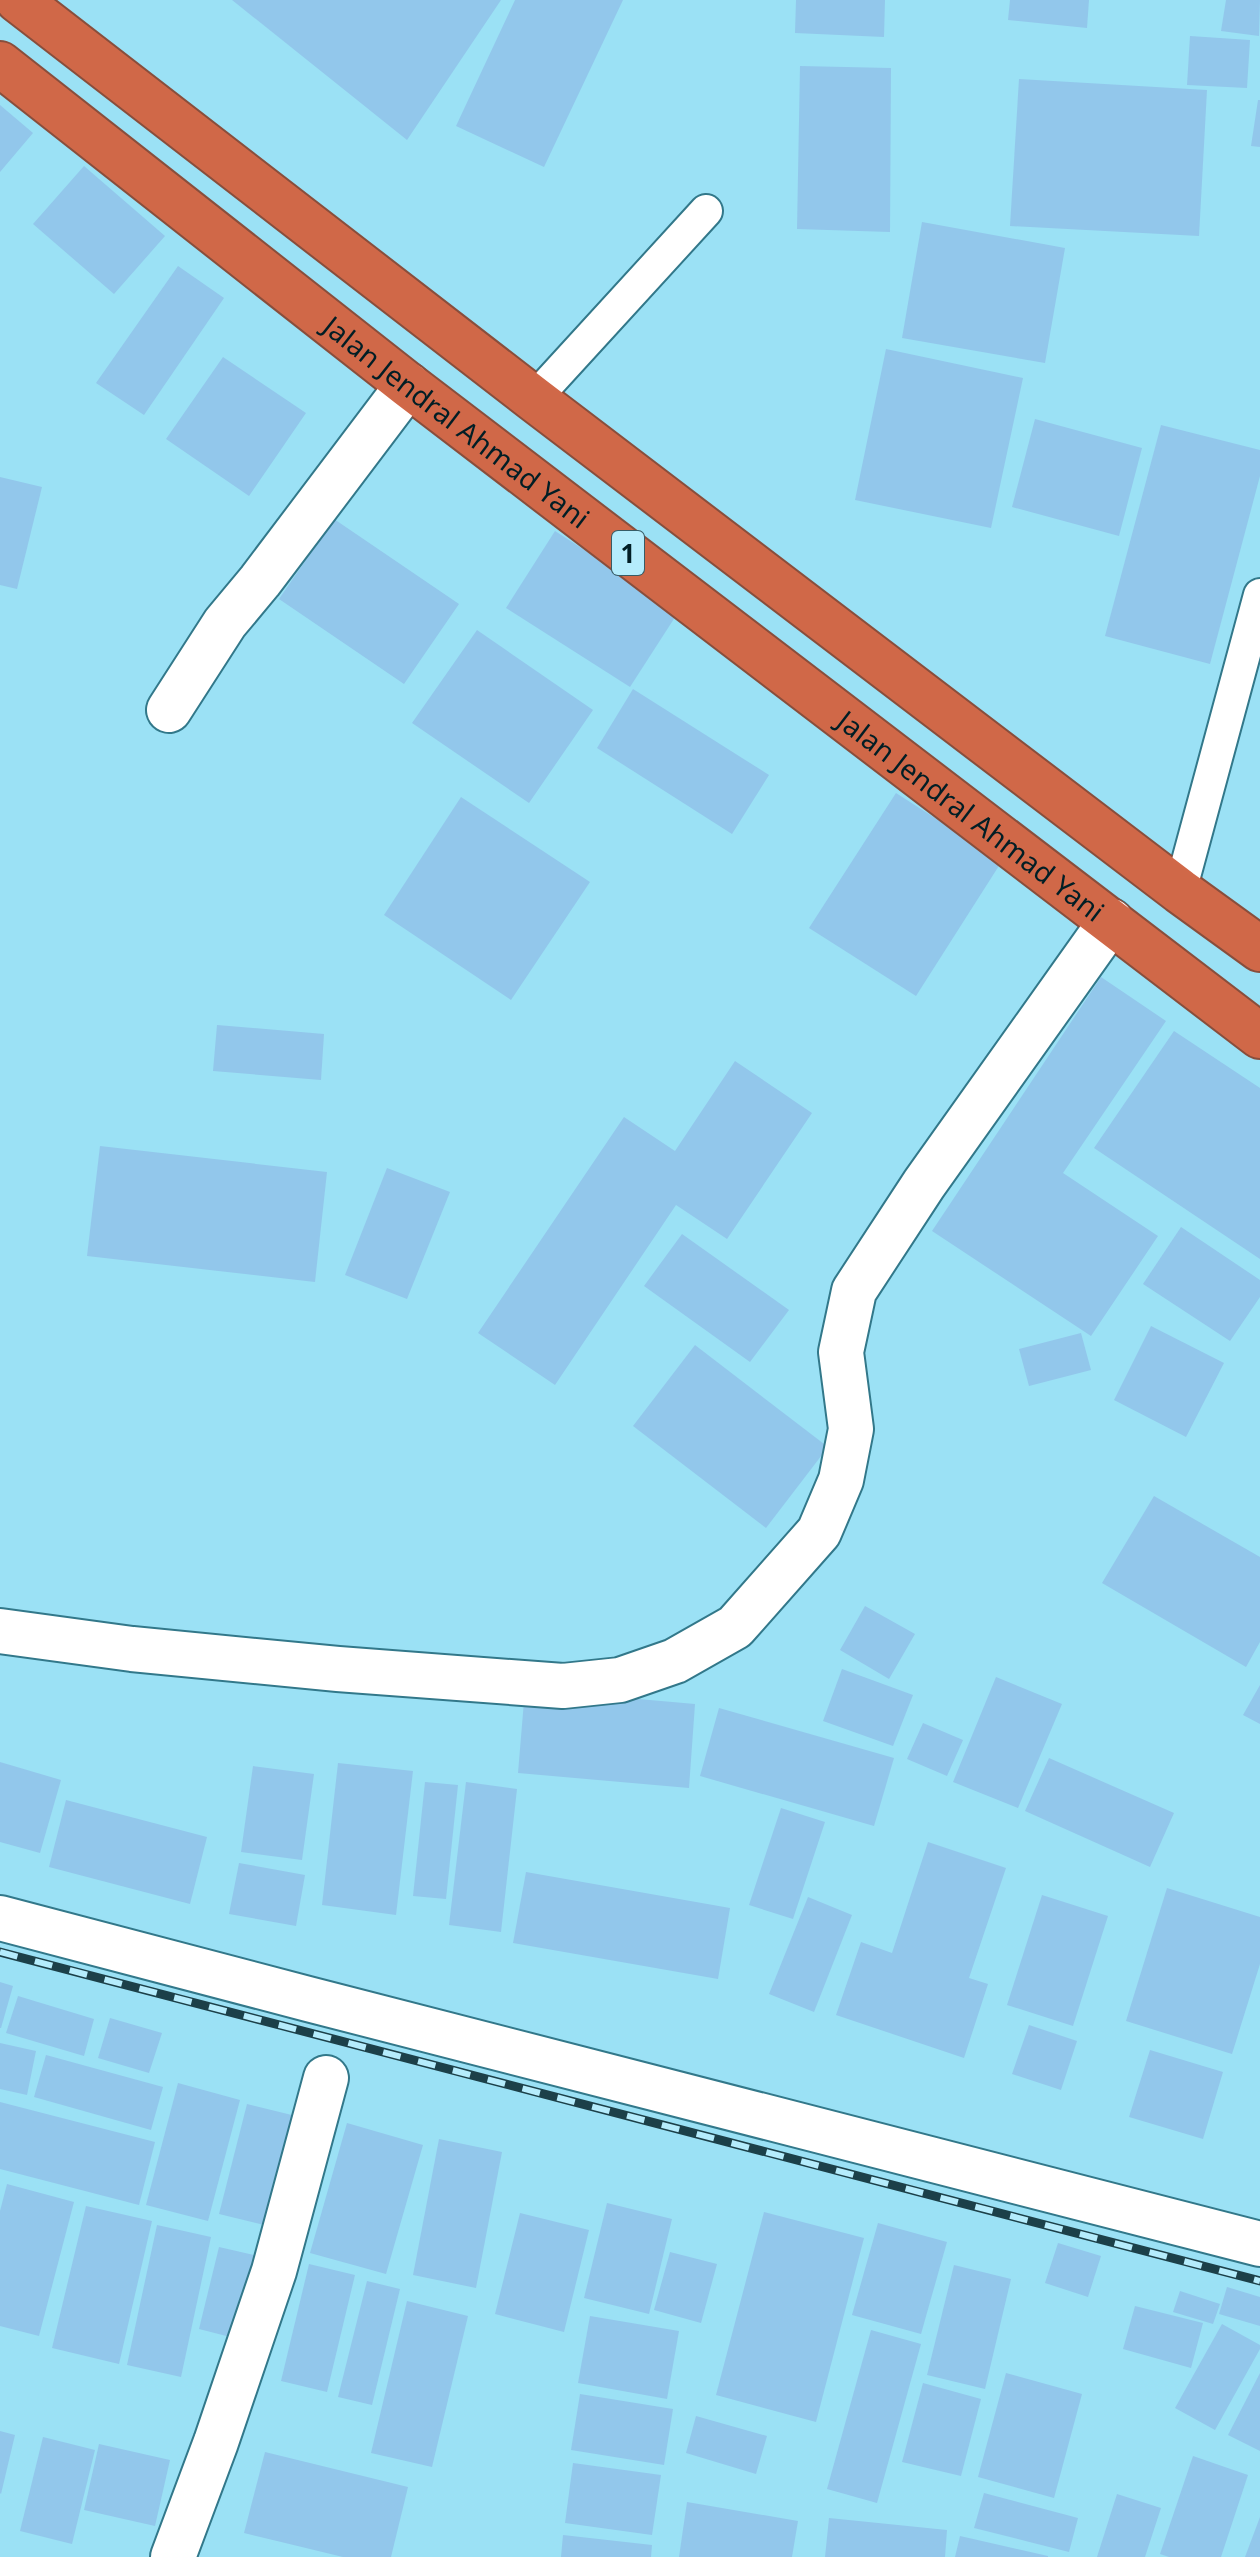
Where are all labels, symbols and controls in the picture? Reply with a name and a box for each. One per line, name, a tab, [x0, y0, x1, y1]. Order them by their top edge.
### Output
street label: Jalan Jendral Ahmad Yani	[313, 305, 598, 536]
road number: 1	[612, 531, 644, 575]
street label: Jalan Jendral Ahmad Yani	[828, 699, 1113, 930]

